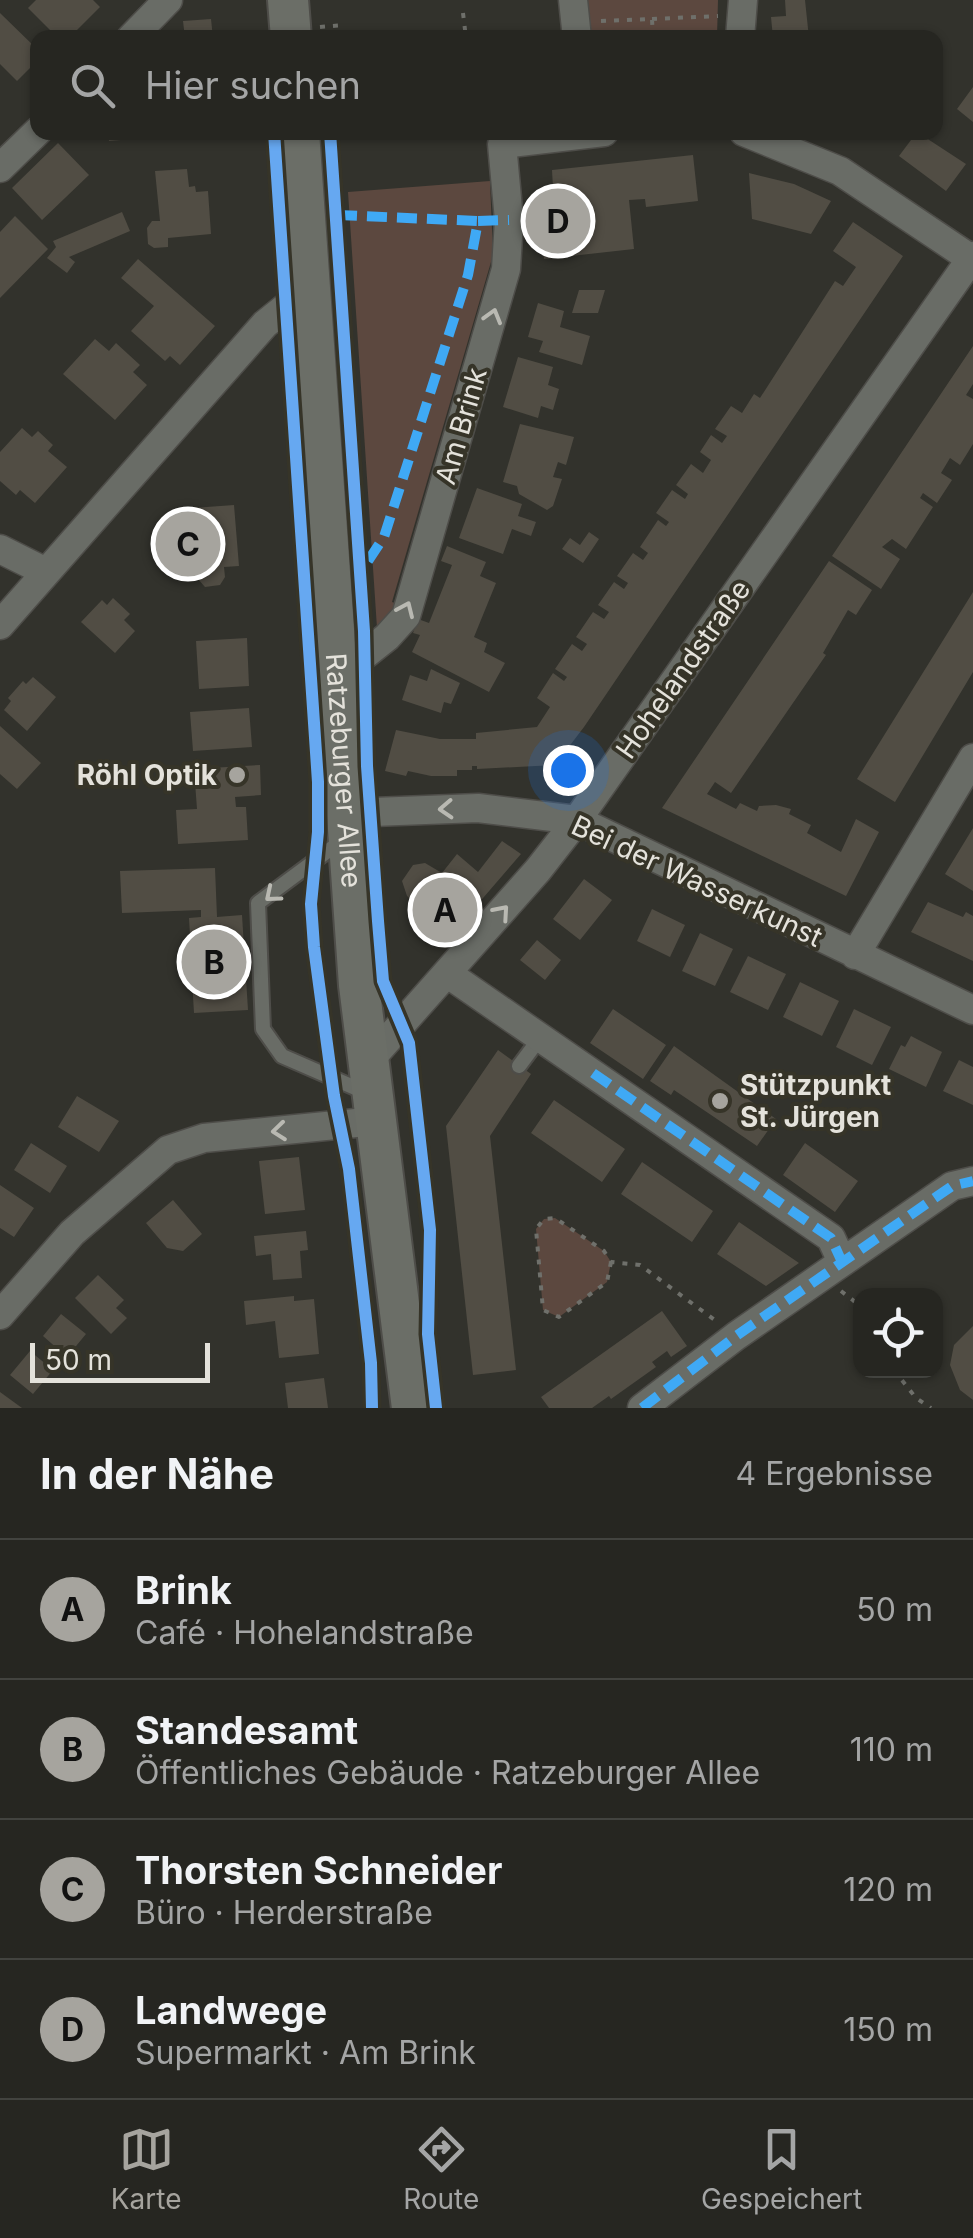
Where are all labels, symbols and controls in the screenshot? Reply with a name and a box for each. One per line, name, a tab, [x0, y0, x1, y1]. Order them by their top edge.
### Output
search box	[30, 30, 943, 140]
icon: search	[65, 58, 120, 113]
text: Hier suchen	[145, 62, 361, 108]
pin: D	[526, 184, 590, 258]
one-way arrow	[481, 307, 502, 325]
street label: Am Brink	[428, 364, 494, 488]
pin: C	[156, 506, 220, 582]
street label: Hohelandstraße	[609, 573, 757, 765]
one-way arrow	[394, 601, 414, 619]
street label: Ratzeburger Allee	[319, 652, 369, 889]
your location	[543, 745, 594, 796]
place label: Röhl Optik	[77, 758, 218, 792]
marker: Röhl Optik	[226, 764, 248, 786]
one-way arrow	[437, 798, 453, 819]
street label: Bei der Wasserkunst	[566, 808, 828, 954]
pin: A	[412, 872, 478, 948]
one-way arrow	[265, 883, 283, 901]
one-way arrow	[490, 905, 508, 923]
pin: B	[182, 924, 246, 1000]
place label: Stützpunkt St. Jürgen	[740, 1068, 891, 1134]
marker: Stützpunkt St. Jürgen	[709, 1090, 731, 1112]
one-way arrow	[270, 1119, 286, 1141]
map controls	[853, 1288, 943, 1378]
button: locate	[853, 1288, 943, 1378]
scale bar	[30, 1338, 210, 1382]
text: 50 m	[45, 1343, 112, 1377]
text: In der Nähe	[40, 1448, 274, 1499]
text: 4 Ergebnisse	[736, 1454, 933, 1493]
text: Brink	[135, 1567, 232, 1613]
text: A	[61, 1590, 84, 1629]
text: 50 m	[856, 1590, 933, 1629]
text: Café · Hohelandstraße	[135, 1613, 474, 1652]
text: Standesamt	[135, 1707, 358, 1753]
text: B	[62, 1730, 83, 1769]
text: 110 m	[850, 1730, 933, 1769]
text: Öffentliches Gebäude · Ratzeburger Allee	[135, 1753, 760, 1792]
text: Thorsten Schneider	[135, 1847, 502, 1893]
text: C	[61, 1870, 84, 1909]
text: 120 m	[843, 1870, 933, 1909]
text: Büro · Herderstraße	[135, 1893, 433, 1932]
text: Landwege	[135, 1987, 327, 2033]
text: D	[61, 2010, 84, 2049]
text: 150 m	[843, 2010, 933, 2049]
text: Supermarkt · Am Brink	[135, 2033, 476, 2072]
tab: Karte	[111, 2122, 182, 2216]
tab: Route	[403, 2122, 479, 2216]
tab: Gespeichert	[701, 2122, 862, 2216]

